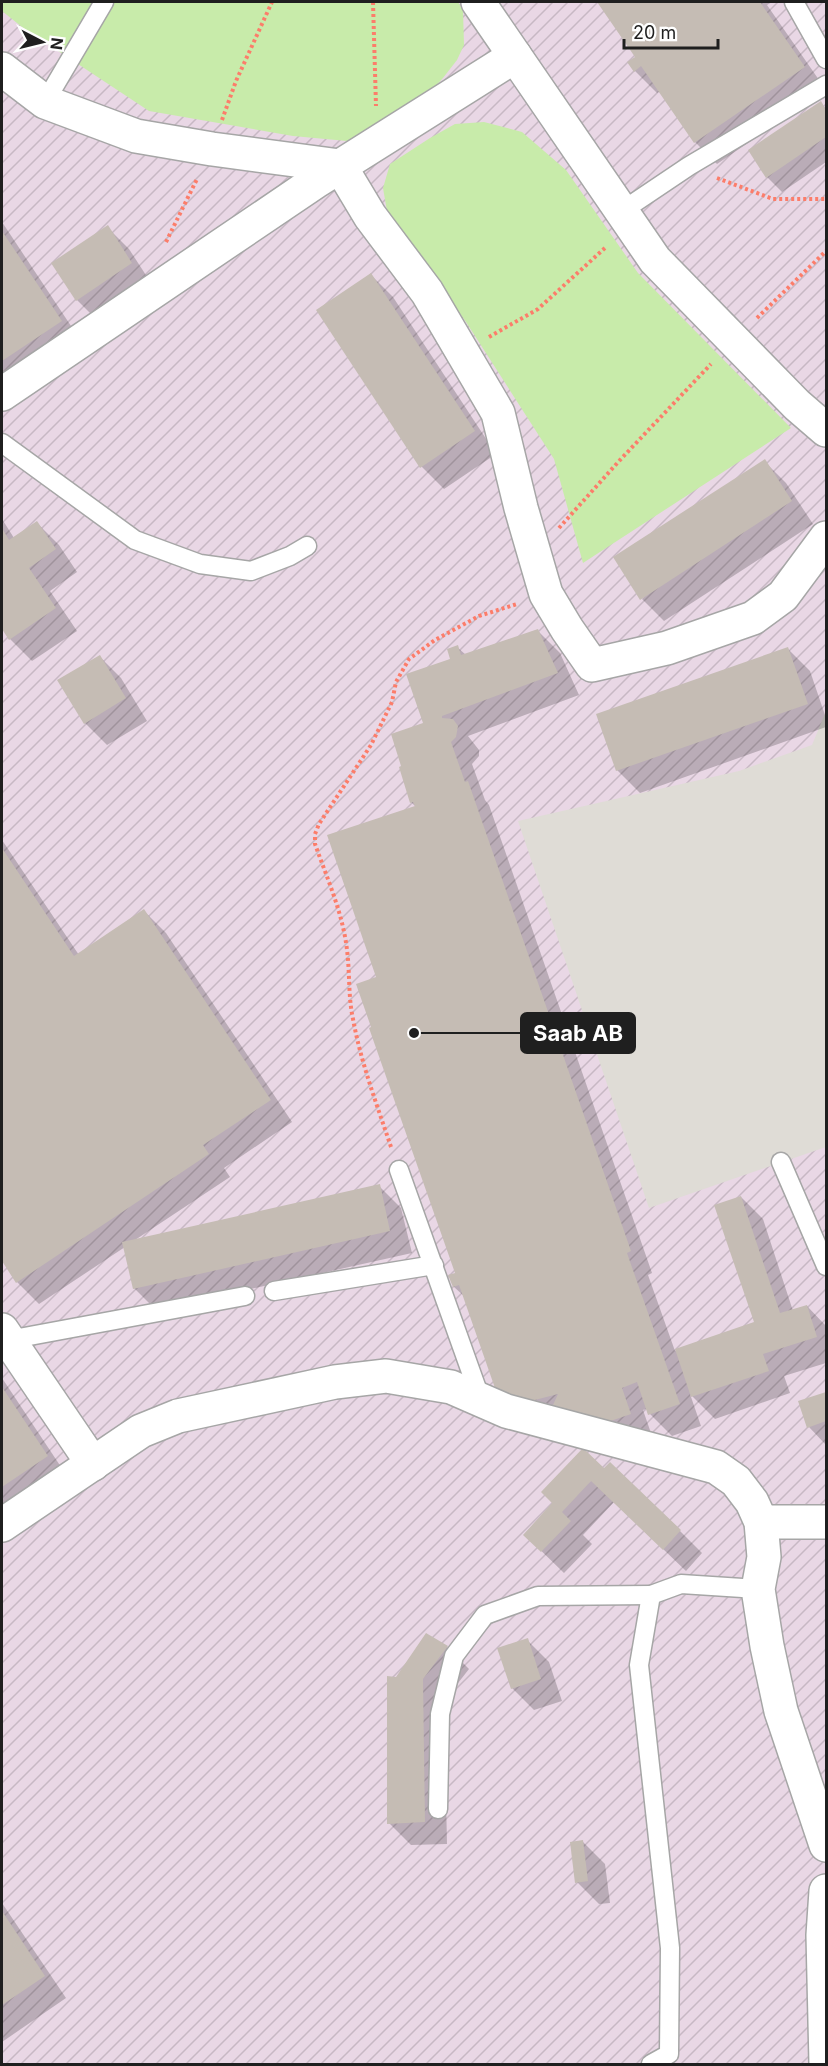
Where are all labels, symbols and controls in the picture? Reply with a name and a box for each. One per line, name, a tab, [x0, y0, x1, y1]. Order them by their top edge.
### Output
north arrow	[12, 12, 72, 72]
scale bar	[624, 12, 718, 50]
text: 20 m	[633, 22, 676, 43]
text: N	[46, 37, 68, 51]
callout: Saab AB	[521, 1013, 635, 1053]
text: Saab AB	[533, 1020, 623, 1046]

